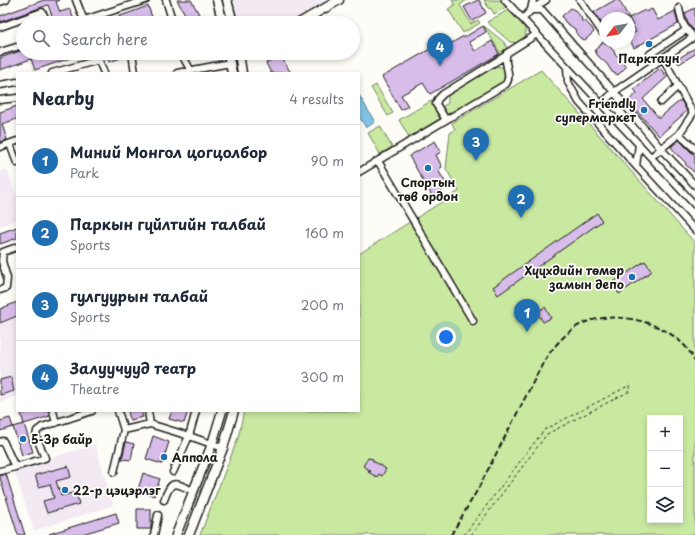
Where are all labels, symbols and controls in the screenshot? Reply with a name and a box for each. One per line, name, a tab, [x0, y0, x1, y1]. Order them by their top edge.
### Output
north arrow	[599, 12, 635, 48]
search box	[16, 16, 360, 60]
icon: search	[30, 27, 52, 49]
text: Search here	[62, 27, 148, 50]
pin: 4	[427, 33, 453, 66]
marker: Парктаун	[644, 39, 654, 49]
place label: Парктаун	[618, 49, 680, 67]
text: Nearby	[32, 85, 94, 111]
text: 4 results	[290, 89, 344, 108]
place label: Friendly супермаркет	[555, 94, 637, 126]
marker: Friendly супермаркет	[639, 105, 649, 115]
pin: 3	[463, 128, 489, 161]
text: Миний Монгол цогцолбор	[70, 140, 267, 163]
text: 1	[42, 151, 48, 170]
text: 90 m	[311, 151, 344, 170]
text: Park	[70, 163, 99, 182]
marker: Спортын төв ордон	[423, 163, 433, 173]
place label: Спортын төв ордон	[398, 173, 458, 205]
pin: 2	[508, 185, 534, 218]
text: Паркын гүйлтийн талбай	[70, 212, 266, 235]
text: 2	[40, 223, 50, 242]
text: 160 m	[305, 223, 344, 242]
text: Sports	[70, 235, 110, 254]
place label: Хүүхдийн төмөр замын депо	[524, 261, 624, 293]
marker: Хүүхдийн төмөр замын депо	[627, 272, 637, 282]
text: гулгуурын талбай	[70, 284, 208, 307]
text: 3	[41, 295, 49, 314]
text: 200 m	[301, 295, 344, 314]
pin: 1	[514, 299, 540, 332]
text: Sports	[70, 307, 110, 326]
your location	[436, 327, 456, 347]
text: Залуучууд театр	[70, 356, 196, 379]
text: 4	[41, 367, 49, 386]
text: 300 m	[300, 367, 344, 386]
text: Theatre	[70, 379, 119, 398]
map controls	[647, 415, 683, 523]
button: +	[647, 415, 683, 451]
place label: 5-3р байр	[31, 430, 92, 448]
marker: 5-3р байр	[18, 434, 28, 444]
place label: Аппола	[172, 448, 218, 466]
button: −	[647, 451, 683, 487]
marker: Аппола	[159, 452, 169, 462]
place label: 22-р цэцэрлэг	[73, 481, 161, 499]
marker: 22-р цэцэрлэг	[60, 485, 70, 495]
button: layers	[647, 487, 683, 523]

